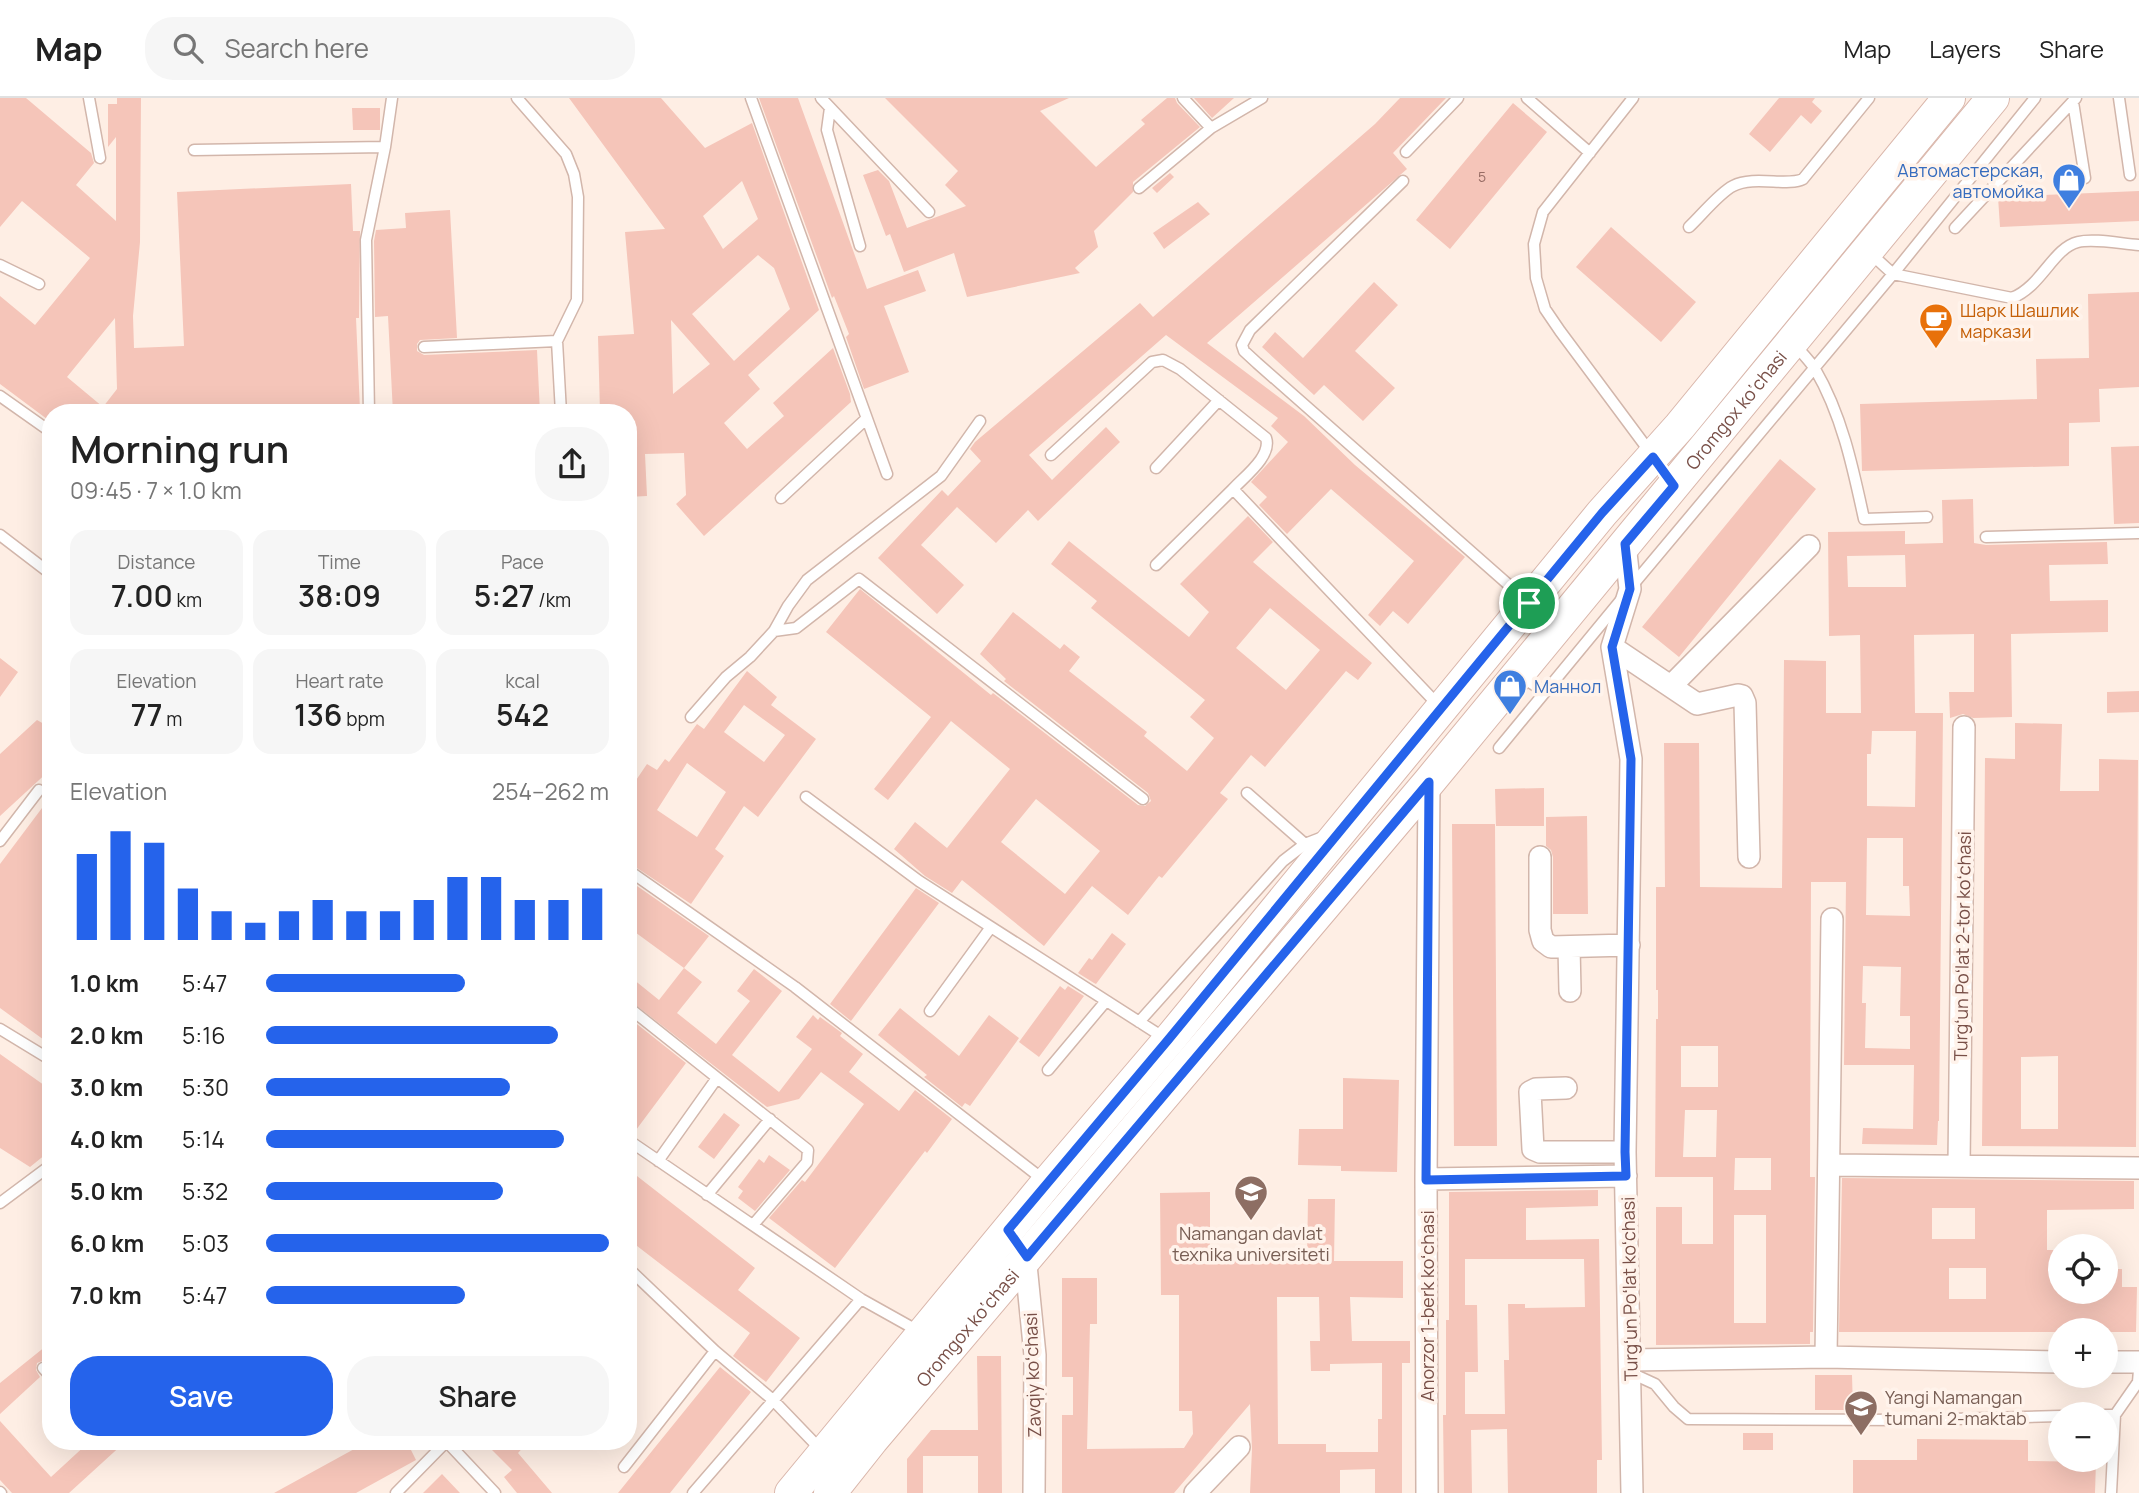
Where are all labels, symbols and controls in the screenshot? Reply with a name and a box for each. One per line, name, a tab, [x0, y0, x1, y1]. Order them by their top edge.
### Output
search box	[145, 17, 635, 80]
text: Map	[35, 26, 103, 71]
icon: search	[169, 29, 207, 67]
text: Search here	[225, 30, 369, 66]
text: Map	[1844, 32, 1891, 65]
text: Layers	[1929, 32, 2001, 65]
text: Share	[2039, 32, 2104, 65]
place label: Автомастерская, автомойка	[1897, 158, 2044, 203]
shop icon: Автомастерская, автомойка	[2050, 161, 2088, 210]
house number: 5	[1478, 167, 1486, 186]
place label: Шарк Шашлик маркази	[1960, 298, 2080, 343]
cafe icon: Шарк Шашлик маркази	[1917, 301, 1955, 350]
street label: Oromgox ko‘chasi	[1680, 345, 1792, 474]
text: Morning run	[70, 422, 289, 474]
button: share	[535, 427, 609, 501]
text: 09:45 · 7 × 1.0 km	[70, 474, 242, 506]
text: Distance	[118, 549, 195, 575]
text: Time	[318, 549, 361, 575]
text: Pace	[501, 549, 544, 575]
pin	[1499, 573, 1559, 633]
text: 7.00	[111, 575, 173, 616]
text: 38:09	[298, 575, 381, 616]
text: 5:27	[474, 575, 534, 616]
icon: arrive	[1510, 584, 1548, 622]
text: km	[173, 587, 202, 613]
text: /km	[534, 587, 571, 613]
shop icon: Маннол	[1491, 667, 1529, 716]
text: Elevation	[116, 668, 197, 694]
text: Heart rate	[295, 668, 384, 694]
text: kcal	[505, 668, 540, 694]
place label: Маннол	[1534, 674, 1601, 698]
text: 77	[131, 694, 162, 735]
text: 136	[294, 694, 343, 735]
text: 542	[496, 694, 549, 735]
text: m	[162, 706, 182, 732]
text: bpm	[343, 706, 385, 732]
text: Elevation	[70, 775, 167, 807]
text: 254–262 m	[492, 775, 609, 807]
street label: Turgʻun Poʻlat 2-tor koʻchasi	[1948, 831, 1976, 1061]
text: 1.0 km	[70, 967, 139, 999]
text: 5:47	[182, 967, 227, 999]
text: 2.0 km	[70, 1019, 143, 1051]
text: 5:16	[182, 1019, 225, 1051]
text: 3.0 km	[70, 1071, 143, 1103]
text: 5:30	[182, 1071, 229, 1103]
text: 4.0 km	[70, 1123, 143, 1155]
text: 5:14	[182, 1123, 225, 1155]
school or university icon: Namangan davlat texnika universiteti	[1232, 1173, 1270, 1222]
text: 5.0 km	[70, 1175, 143, 1207]
text: 5:32	[182, 1175, 228, 1207]
street label: Turgʻun Poʻlat koʻchasi	[1615, 1197, 1643, 1381]
street label: Anorzor 1-berk koʻchasi	[1415, 1210, 1439, 1402]
place label: Namangan davlat texnika universiteti	[1172, 1221, 1330, 1266]
text: 6.0 km	[70, 1227, 144, 1259]
text: 5:03	[182, 1227, 229, 1259]
map controls	[2048, 1234, 2118, 1472]
button: locate	[2048, 1234, 2118, 1304]
street label: Oromgox ko‘chasi	[910, 1264, 1024, 1391]
text: 7.0 km	[70, 1279, 142, 1311]
text: 5:47	[182, 1279, 227, 1311]
street label: Zavqiy koʻchasi	[1018, 1312, 1046, 1438]
button: +	[2048, 1318, 2118, 1388]
button: Save	[70, 1356, 333, 1436]
button: Share	[347, 1356, 609, 1436]
place label: Yangi Namangan tumani 2-maktab	[1885, 1385, 2027, 1430]
school or university icon: Yangi Namangan tumani 2-maktab	[1842, 1388, 1880, 1437]
button: −	[2048, 1402, 2118, 1472]

